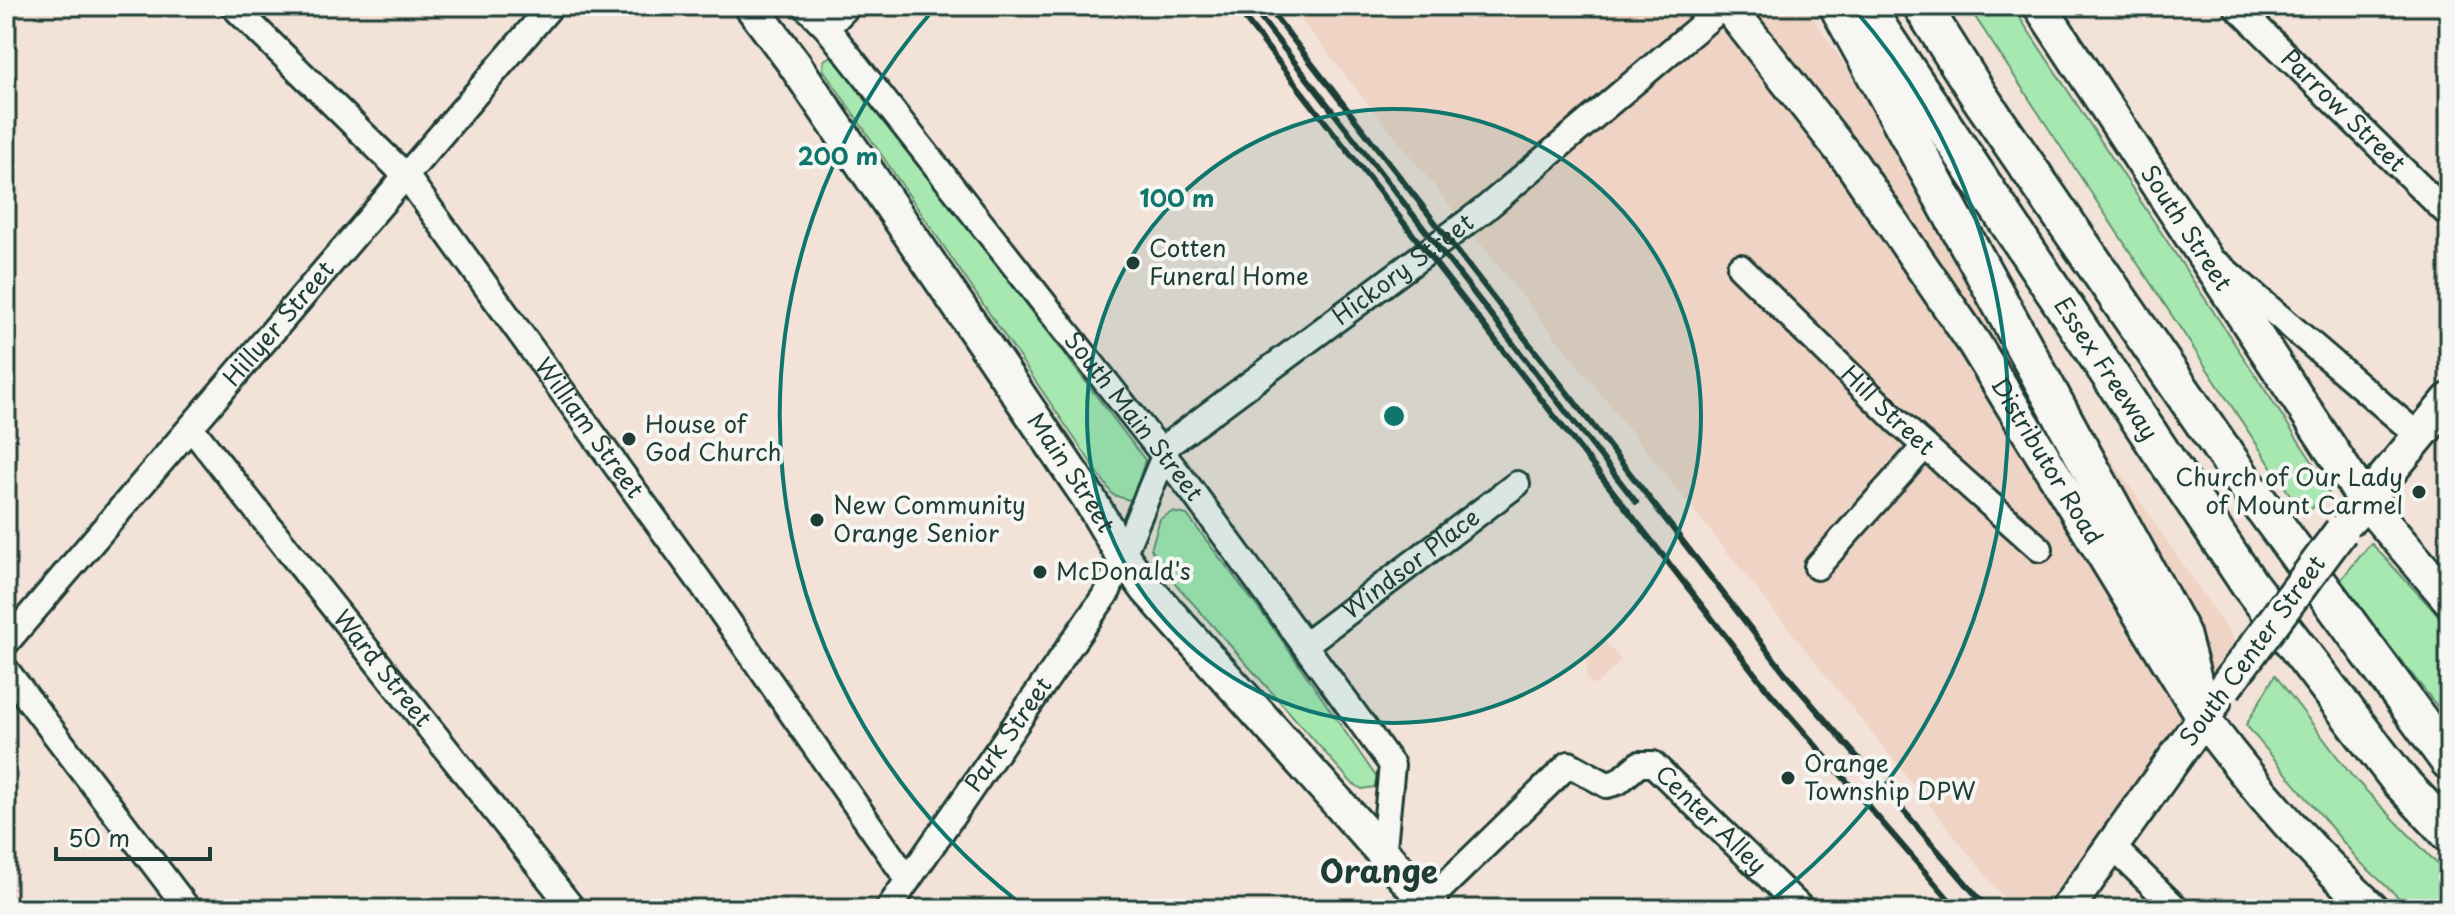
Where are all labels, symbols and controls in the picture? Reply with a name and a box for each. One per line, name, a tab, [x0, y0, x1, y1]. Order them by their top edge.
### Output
street label: Parrow Street	[2274, 40, 2415, 179]
text: 200 m	[798, 137, 878, 173]
street label: South Street	[2133, 157, 2242, 298]
text: 100 m	[1140, 179, 1214, 215]
street label: Hickory Street	[1324, 203, 1480, 333]
place label: Cotten Funeral Home	[1149, 229, 1309, 293]
street label: Hillyer Street	[213, 252, 342, 393]
marker: Cotten Funeral Home	[1124, 254, 1142, 272]
street label: Essex Freeway	[2046, 289, 2168, 447]
street label: South Main Street	[1057, 325, 1209, 509]
street label: William Street	[527, 349, 654, 505]
street label: Hill Street	[1834, 356, 1944, 463]
street label: Distributor Road	[1983, 370, 2113, 551]
centre of rings	[1380, 402, 1408, 430]
place label: House of God Church	[645, 405, 781, 469]
street label: Main Street	[1020, 409, 1120, 539]
marker: House of God Church	[620, 430, 638, 448]
place label: Church of Our Lady of Mount Carmel	[2175, 458, 2403, 522]
marker: Church of Our Lady of Mount Carmel	[2410, 483, 2428, 501]
place label: New Community Orange Senior	[833, 486, 1026, 550]
street label: Windsor Place	[1334, 499, 1486, 627]
marker: New Community Orange Senior	[808, 511, 826, 529]
street label: South Center Street	[2170, 547, 2333, 753]
place label: McDonald's	[1056, 552, 1191, 588]
marker: McDonald's	[1031, 563, 1049, 581]
street label: Ward Street	[326, 601, 442, 734]
street label: Park Street	[954, 669, 1059, 798]
place label: Orange Township DPW	[1804, 744, 1976, 808]
street label: Center Alley	[1648, 755, 1776, 881]
marker: Orange Township DPW	[1779, 769, 1797, 787]
scale bar	[56, 811, 210, 861]
text: 50 m	[68, 819, 130, 855]
district label: Orange	[1320, 846, 1438, 894]

